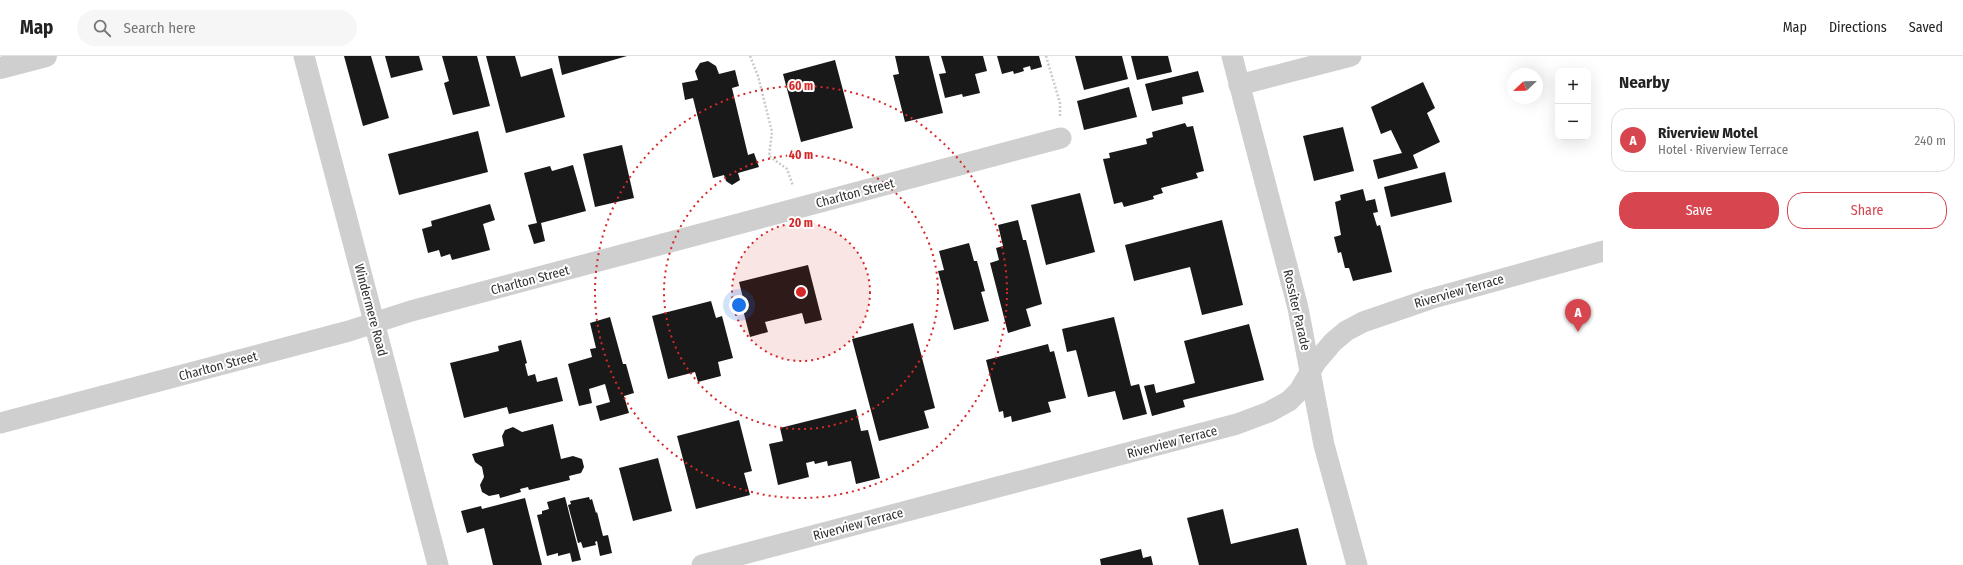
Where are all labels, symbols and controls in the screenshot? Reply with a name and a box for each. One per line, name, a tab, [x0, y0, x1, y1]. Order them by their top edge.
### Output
search box	[77, 10, 357, 46]
text: Map	[20, 16, 53, 39]
icon: search	[91, 17, 113, 39]
text: Search here	[123, 19, 196, 37]
text: Map	[1783, 19, 1807, 36]
text: Directions	[1829, 19, 1887, 36]
text: Saved	[1909, 19, 1943, 36]
north arrow	[1507, 68, 1543, 104]
map controls	[1555, 68, 1591, 140]
button: +	[1555, 68, 1591, 104]
text: Nearby	[1619, 72, 1670, 93]
text: 60 m	[789, 79, 813, 93]
button: −	[1555, 104, 1591, 140]
text: Riverview Motel	[1658, 124, 1758, 142]
text: A	[1629, 133, 1637, 148]
text: 240 m	[1914, 133, 1946, 148]
text: Hotel · Riverview Terrace	[1658, 142, 1788, 157]
text: 40 m	[789, 148, 813, 162]
street label: Charlton Street	[814, 175, 897, 211]
button: Save	[1619, 192, 1779, 229]
button: Share	[1787, 192, 1947, 229]
text: 20 m	[788, 216, 813, 230]
street label: Windermere Road	[351, 262, 391, 358]
street label: Charlton Street	[489, 262, 572, 298]
street label: Rossiter Parade	[1280, 268, 1314, 352]
street label: Riverview Terrace	[1412, 271, 1506, 311]
centre of rings	[794, 285, 808, 299]
your location	[729, 295, 749, 315]
pin: A	[1565, 299, 1591, 332]
street label: Charlton Street	[177, 348, 260, 384]
street label: Riverview Terrace	[1125, 423, 1219, 461]
street label: Riverview Terrace	[811, 505, 905, 543]

